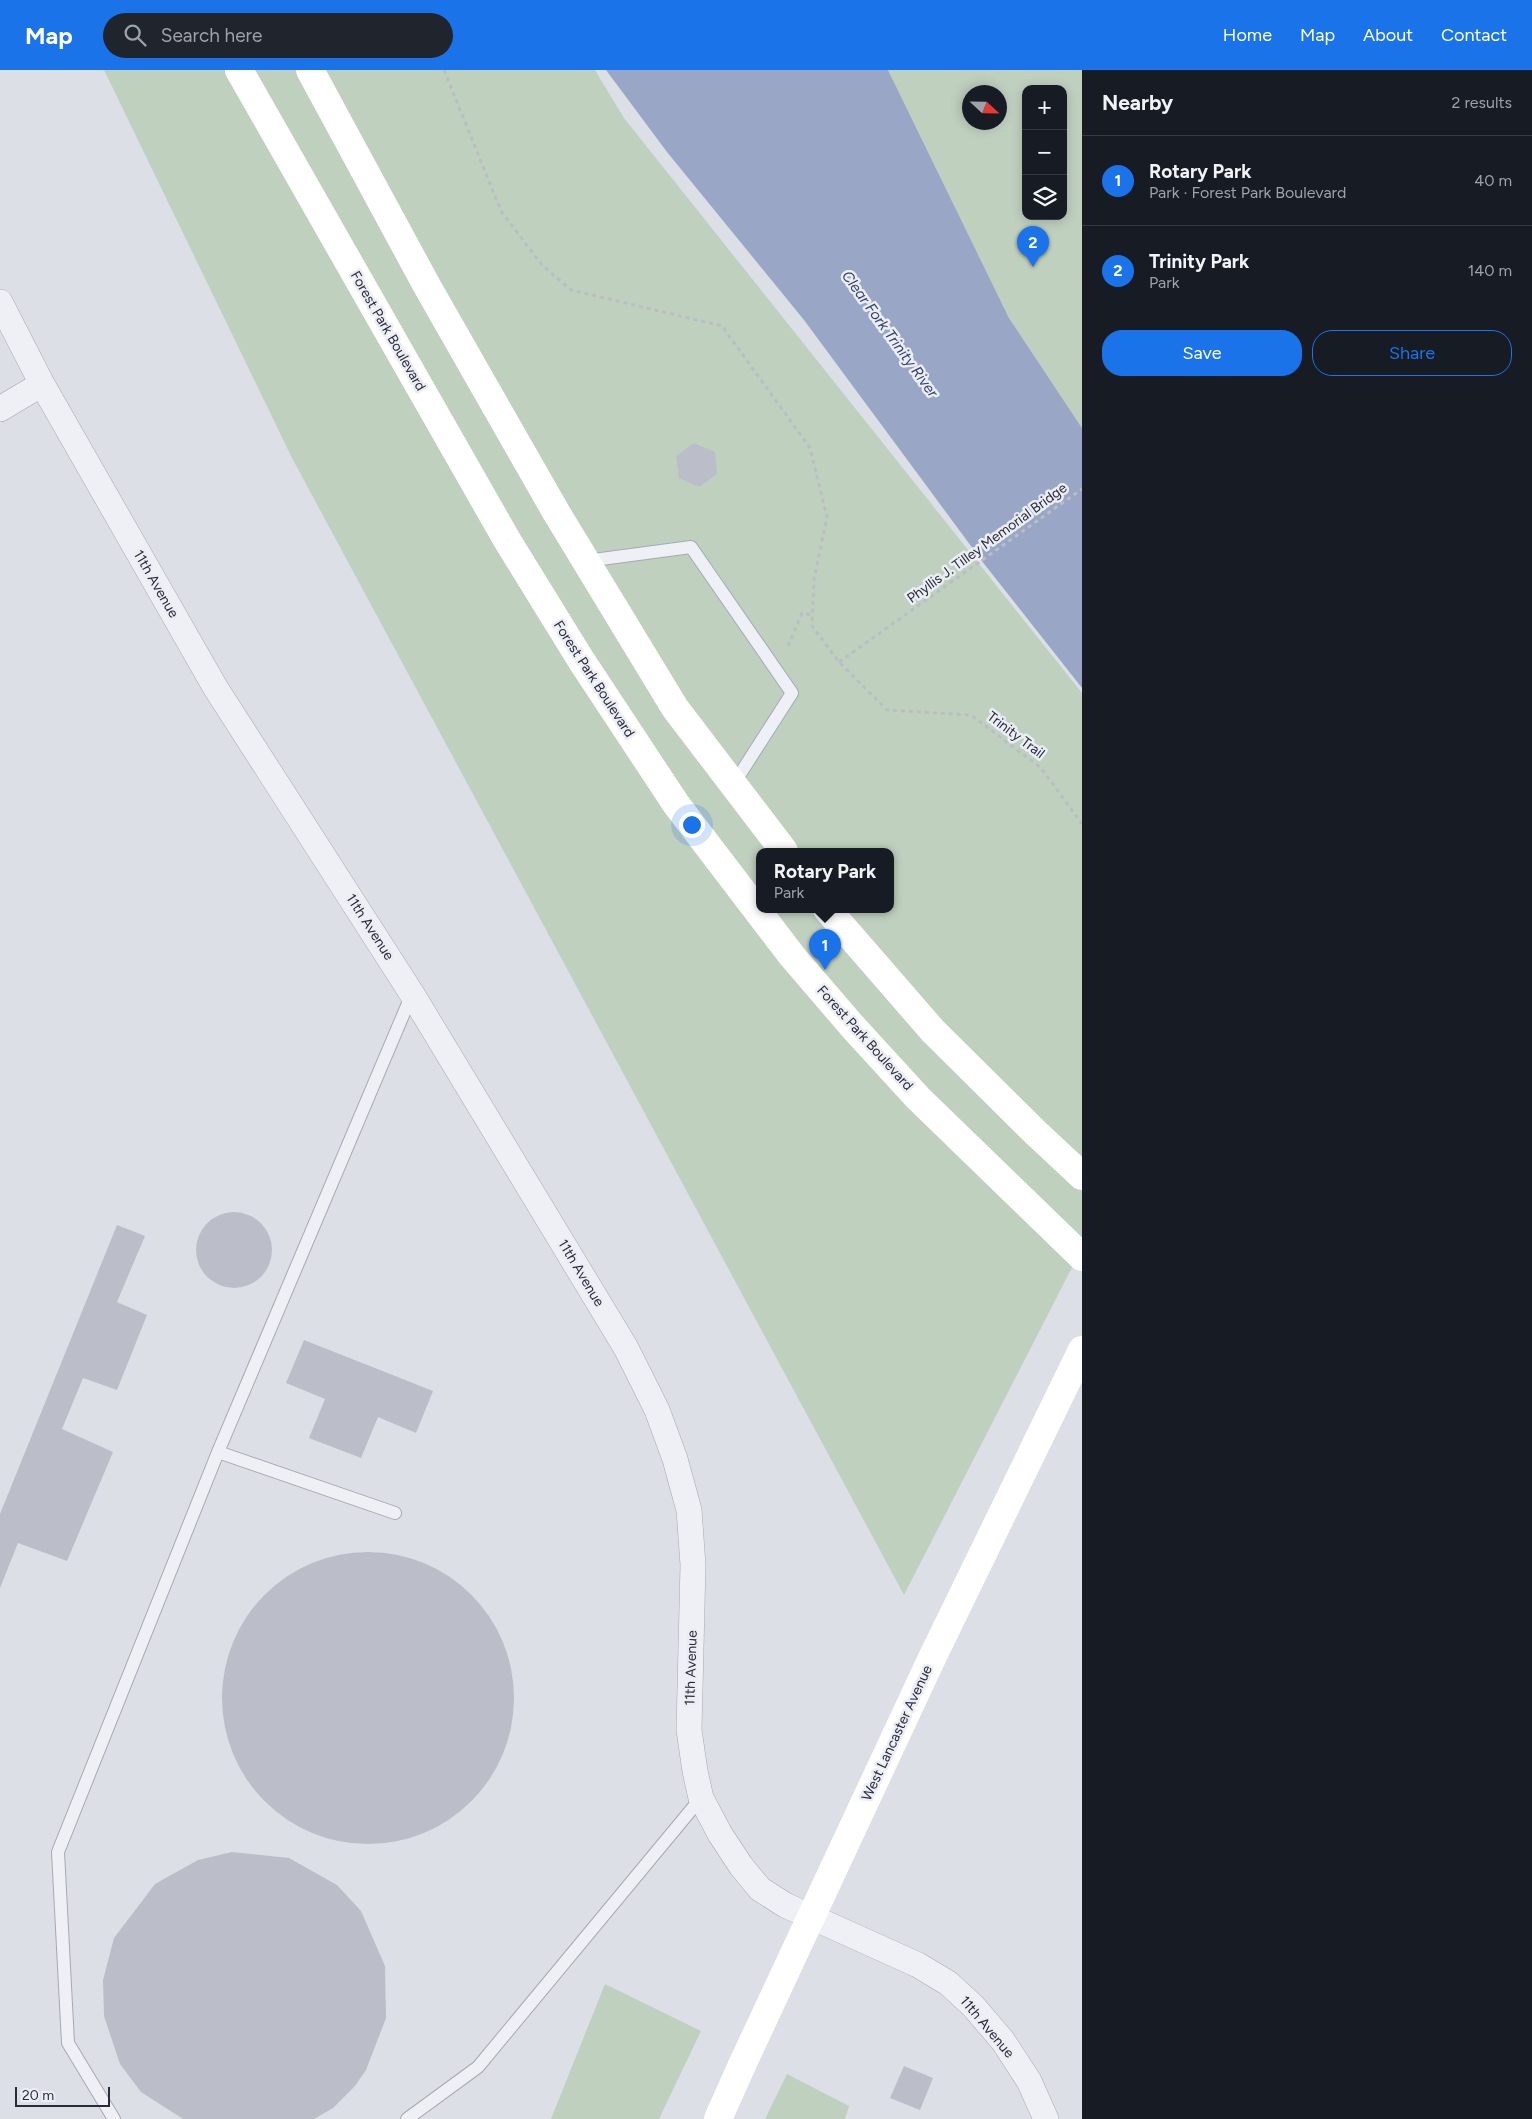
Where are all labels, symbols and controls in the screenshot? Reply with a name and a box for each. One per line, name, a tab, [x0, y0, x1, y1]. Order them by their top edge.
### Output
search box	[103, 13, 453, 58]
text: Map	[25, 21, 73, 50]
icon: search	[121, 21, 149, 49]
text: Search here	[161, 24, 262, 47]
text: Home	[1223, 24, 1272, 46]
text: Map	[1300, 24, 1335, 46]
text: About	[1363, 24, 1413, 46]
text: Contact	[1441, 24, 1507, 46]
north arrow	[962, 85, 1007, 130]
map controls	[1022, 85, 1067, 220]
button: +	[1022, 85, 1067, 130]
text: Nearby	[1102, 90, 1173, 115]
text: 2 results	[1452, 93, 1512, 112]
button: −	[1022, 130, 1067, 175]
text: Rotary Park	[1149, 160, 1251, 183]
text: 1	[1115, 171, 1121, 190]
text: 40 m	[1474, 171, 1512, 190]
button: layers	[1022, 175, 1067, 220]
text: Park · Forest Park Boulevard	[1149, 183, 1346, 202]
pin: 2	[1017, 226, 1049, 267]
text: Trinity Park	[1149, 250, 1249, 273]
text: 2	[1113, 261, 1123, 280]
text: 140 m	[1468, 261, 1512, 280]
water label: Clear Fork Trinity River	[838, 267, 942, 402]
street label: Forest Park Boulevard	[347, 268, 429, 394]
text: Park	[1149, 273, 1179, 292]
button: Save	[1102, 330, 1302, 376]
button: Share	[1312, 330, 1512, 376]
street label: Phyllis J. Tilley Memorial Bridge	[904, 479, 1070, 607]
street label: 11th Avenue	[130, 547, 182, 621]
street label: Forest Park Boulevard	[550, 618, 638, 740]
street label: Trinity Trail	[984, 708, 1048, 762]
your location	[679, 812, 705, 838]
popup	[756, 848, 894, 913]
text: Rotary Park	[774, 860, 876, 883]
text: Park	[774, 883, 804, 902]
street label: 11th Avenue	[342, 891, 398, 964]
pin: 1	[809, 929, 841, 970]
street label: Forest Park Boulevard	[813, 982, 917, 1094]
street label: 11th Avenue	[554, 1236, 608, 1310]
street label: 11th Avenue	[681, 1630, 701, 1706]
street label: West Lancaster Avenue	[858, 1662, 936, 1804]
street label: 11th Avenue	[956, 1993, 1018, 2062]
scale bar	[15, 2084, 110, 2107]
text: 20 m	[22, 2087, 54, 2104]

